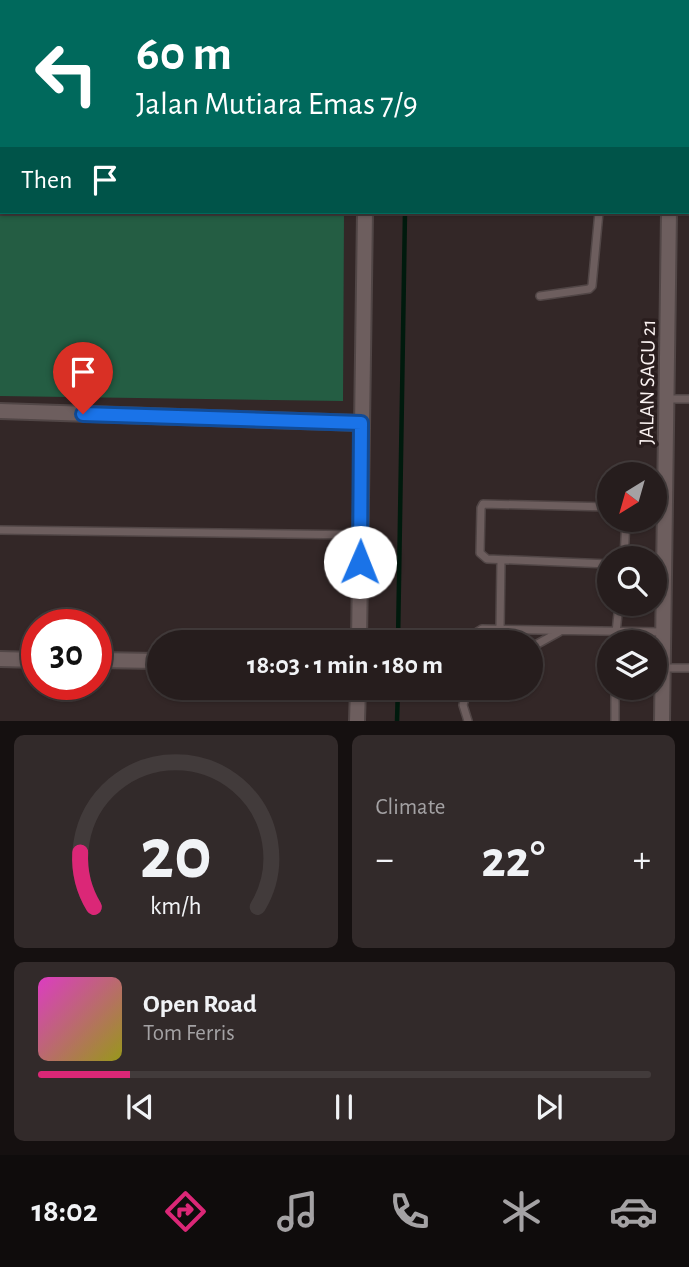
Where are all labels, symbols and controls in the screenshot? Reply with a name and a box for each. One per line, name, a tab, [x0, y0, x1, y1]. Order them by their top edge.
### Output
icon: left	[21, 28, 112, 119]
text: 60 m	[136, 30, 232, 79]
text: Jalan Mutiara Emas 7/9	[136, 88, 418, 120]
icon: arrive	[86, 161, 124, 199]
text: Then	[21, 167, 72, 193]
street label: JALAN SAGU 21	[636, 319, 659, 445]
pin	[53, 342, 113, 414]
icon: arrive	[64, 353, 102, 391]
north arrow	[597, 462, 667, 532]
map controls	[597, 462, 667, 700]
position arrow	[323, 525, 397, 599]
button: search	[597, 546, 667, 616]
speed limit sign: 30	[21, 609, 112, 700]
button: layers	[597, 630, 667, 700]
text: 18:03 · 1 min · 180 m	[247, 652, 443, 678]
text: Climate	[376, 796, 445, 819]
text: 20	[140, 820, 212, 893]
text: 22°	[481, 834, 545, 886]
text: −	[376, 841, 394, 879]
text: +	[633, 841, 651, 879]
text: km/h	[150, 894, 202, 919]
text: Open Road	[143, 991, 257, 1017]
text: Tom Ferris	[143, 1022, 235, 1045]
icon: previous	[121, 1088, 159, 1126]
icon: pause	[325, 1088, 363, 1126]
icon: next	[530, 1088, 568, 1126]
icon: directions	[161, 1187, 210, 1236]
icon: music	[273, 1187, 322, 1236]
icon: phone	[385, 1187, 434, 1236]
icon: climate	[497, 1187, 546, 1236]
icon: car	[609, 1187, 658, 1236]
text: 18:02	[31, 1195, 98, 1227]

